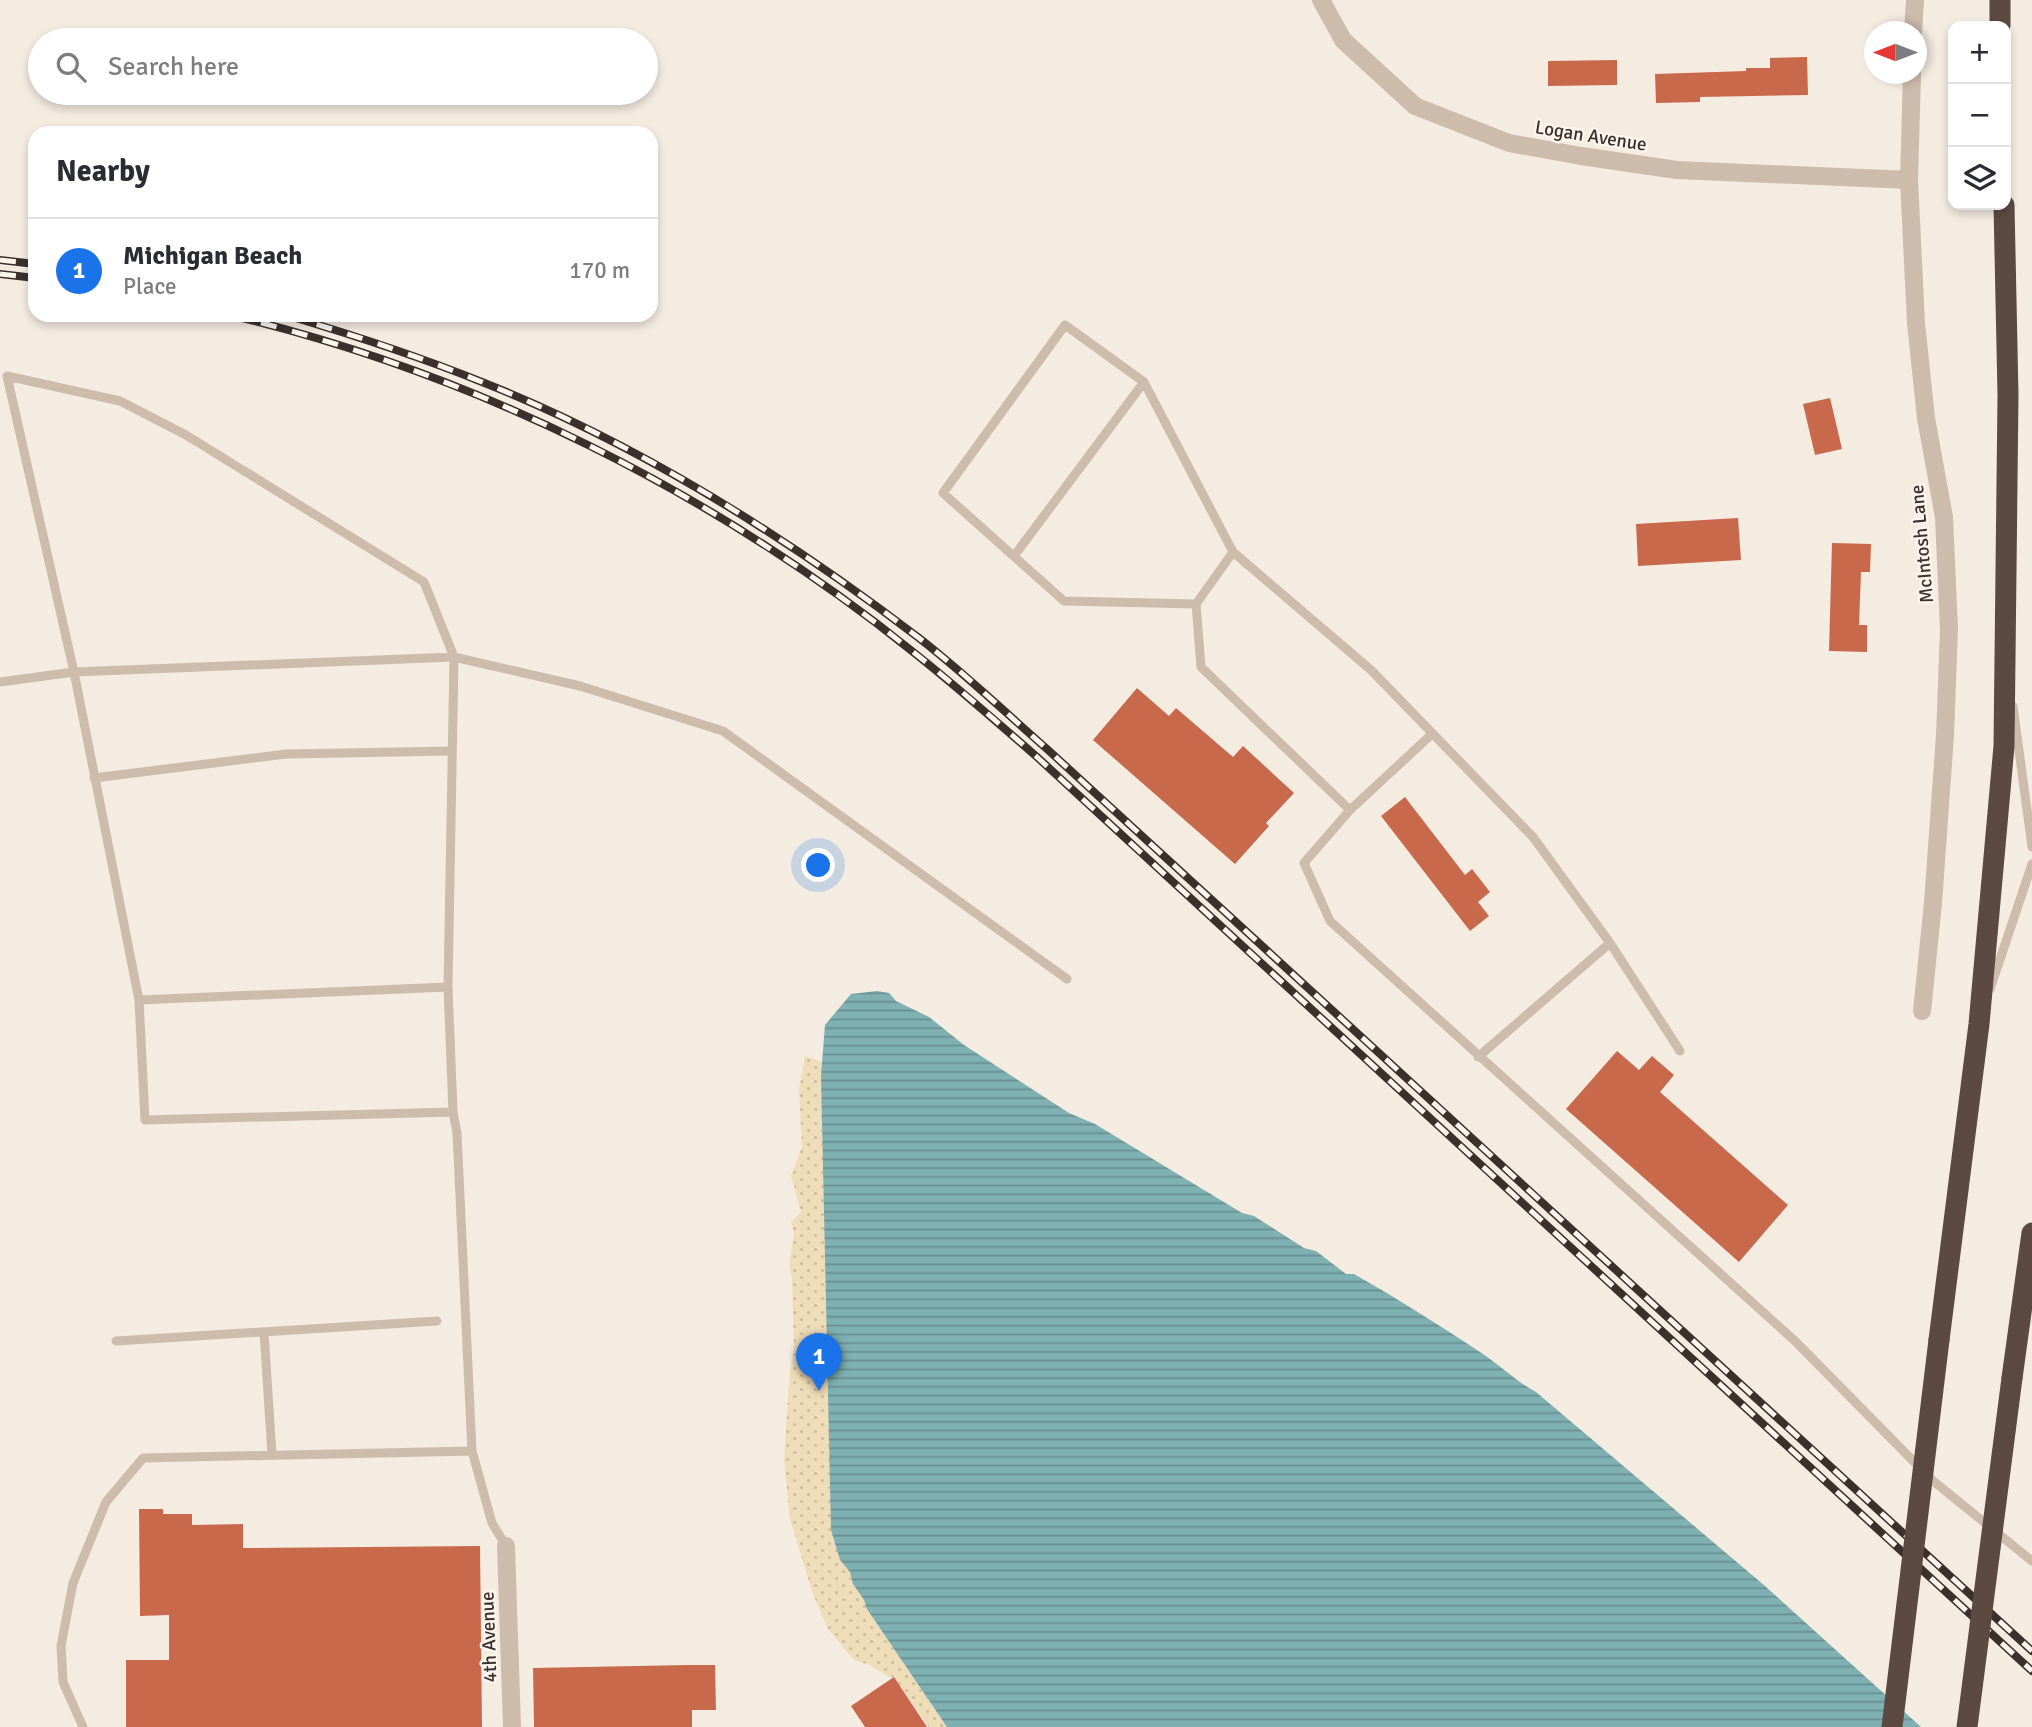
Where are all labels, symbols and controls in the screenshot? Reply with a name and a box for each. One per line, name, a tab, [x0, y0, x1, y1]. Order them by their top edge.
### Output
north arrow	[1864, 21, 1927, 84]
map controls	[1948, 21, 2011, 210]
button: +	[1948, 21, 2011, 84]
search box	[28, 28, 658, 105]
icon: search	[52, 48, 90, 86]
text: Search here	[108, 51, 239, 83]
button: −	[1948, 84, 2011, 147]
street label: Logan Avenue	[1533, 115, 1649, 157]
button: layers	[1948, 147, 2011, 210]
text: Nearby	[56, 153, 150, 190]
text: Michigan Beach	[123, 240, 302, 272]
text: 1	[73, 256, 85, 285]
text: 170 m	[569, 256, 630, 285]
text: Place	[123, 272, 177, 301]
street label: McIntosh Lane	[1905, 484, 1939, 604]
your location	[801, 848, 835, 882]
pin: 1	[796, 1333, 842, 1391]
street label: 4th Avenue	[475, 1591, 503, 1683]

